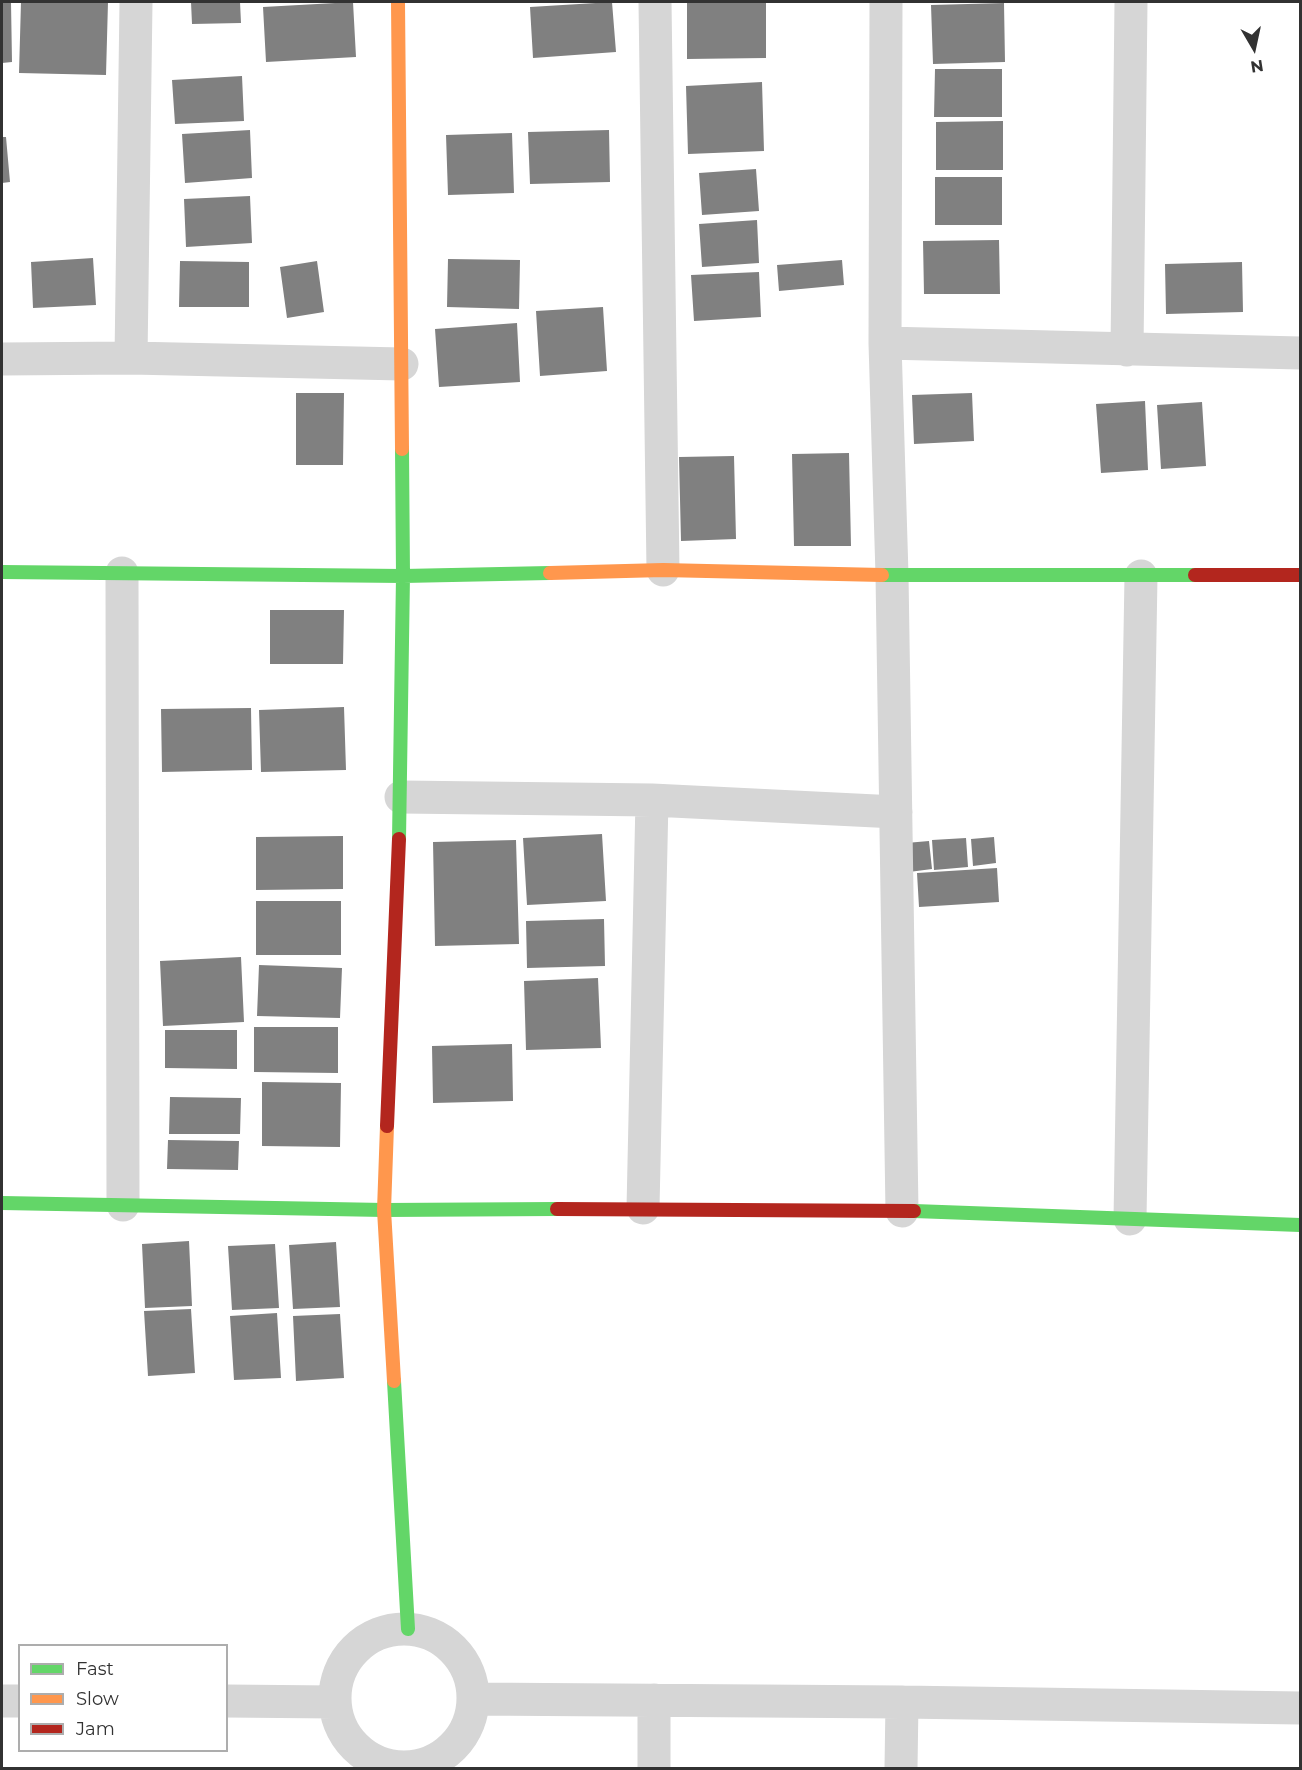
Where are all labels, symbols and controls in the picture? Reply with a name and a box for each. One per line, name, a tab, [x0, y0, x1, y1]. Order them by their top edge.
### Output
north arrow	[1224, 18, 1284, 78]
text: N	[1249, 56, 1265, 77]
legend	[18, 1644, 228, 1752]
text: Fast	[76, 1658, 114, 1680]
text: Slow	[76, 1688, 119, 1710]
text: Jam	[76, 1718, 115, 1740]

